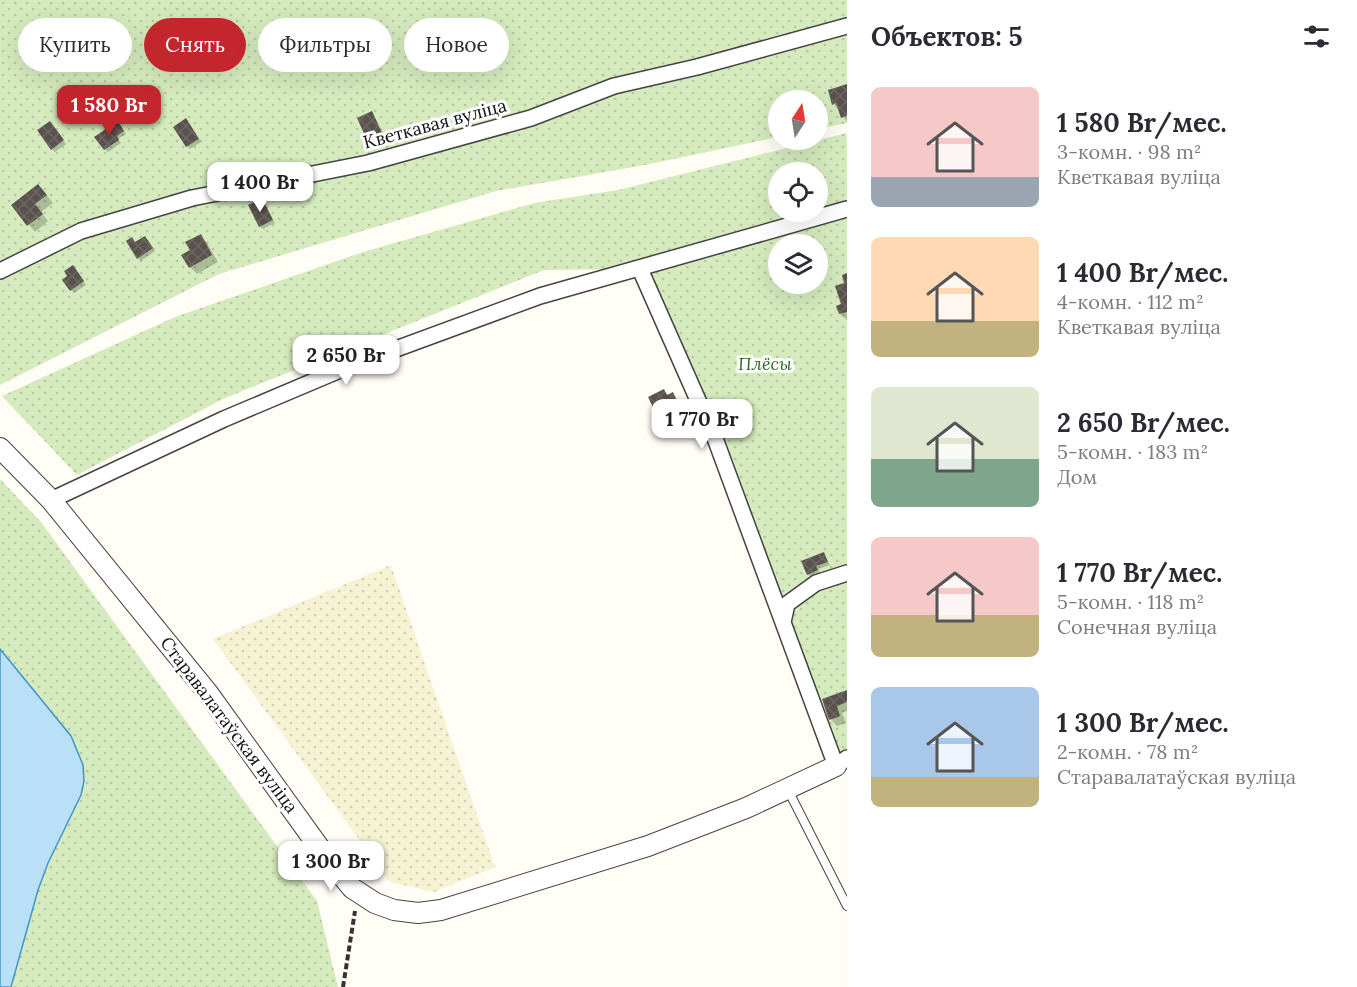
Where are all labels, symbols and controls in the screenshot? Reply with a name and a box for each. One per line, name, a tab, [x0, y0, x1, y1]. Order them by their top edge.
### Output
chip: Купить	[18, 18, 132, 72]
chip: Снять	[144, 18, 246, 72]
chip: Фильтры	[258, 18, 392, 72]
chip: Новое	[404, 18, 509, 72]
text: Объектов: 5	[871, 20, 1023, 53]
icon: filters	[1300, 20, 1333, 53]
pin: 1 580 Br	[47, 85, 171, 136]
north arrow	[768, 90, 828, 150]
map controls	[768, 90, 828, 294]
text: 1 580 Br	[71, 92, 147, 117]
street label: Кветкавая вуліца	[361, 93, 509, 154]
text: 1 580 Br/мес.	[1057, 106, 1226, 139]
icon: home	[919, 111, 991, 183]
text: 3-комн. · 98 m²	[1057, 139, 1202, 164]
pin: 1 400 Br	[198, 162, 322, 213]
button: locate	[768, 162, 828, 222]
text: Кветкавая вуліца	[1057, 164, 1221, 189]
text: 1 400 Br	[221, 169, 299, 194]
button: layers	[768, 234, 828, 294]
text: 1 400 Br/мес.	[1057, 256, 1228, 289]
icon: home	[919, 261, 991, 333]
text: 4-комн. · 112 m²	[1057, 289, 1204, 314]
text: Кветкавая вуліца	[1057, 314, 1221, 339]
pin: 2 650 Br	[284, 335, 408, 386]
text: 2 650 Br	[307, 342, 385, 367]
park label: Плёсы	[738, 352, 792, 375]
pin: 1 770 Br	[640, 399, 764, 450]
text: 1 770 Br	[666, 406, 739, 431]
text: 2 650 Br/мес.	[1057, 406, 1230, 439]
icon: home	[919, 411, 991, 483]
text: 5-комн. · 183 m²	[1057, 439, 1208, 464]
text: Дом	[1057, 464, 1097, 489]
text: 1 770 Br/мес.	[1057, 556, 1222, 589]
icon: home	[919, 561, 991, 633]
text: 5-комн. · 118 m²	[1057, 589, 1204, 614]
text: Сонечная вуліца	[1057, 614, 1217, 639]
street label: Старавалатаўская вуліца	[155, 632, 303, 818]
text: 1 300 Br/мес.	[1057, 706, 1229, 739]
icon: home	[919, 711, 991, 783]
text: 2-комн. · 78 m²	[1057, 739, 1198, 764]
text: Старавалатаўская вуліца	[1057, 764, 1296, 789]
pin: 1 300 Br	[269, 841, 393, 892]
text: 1 300 Br	[292, 848, 370, 873]

